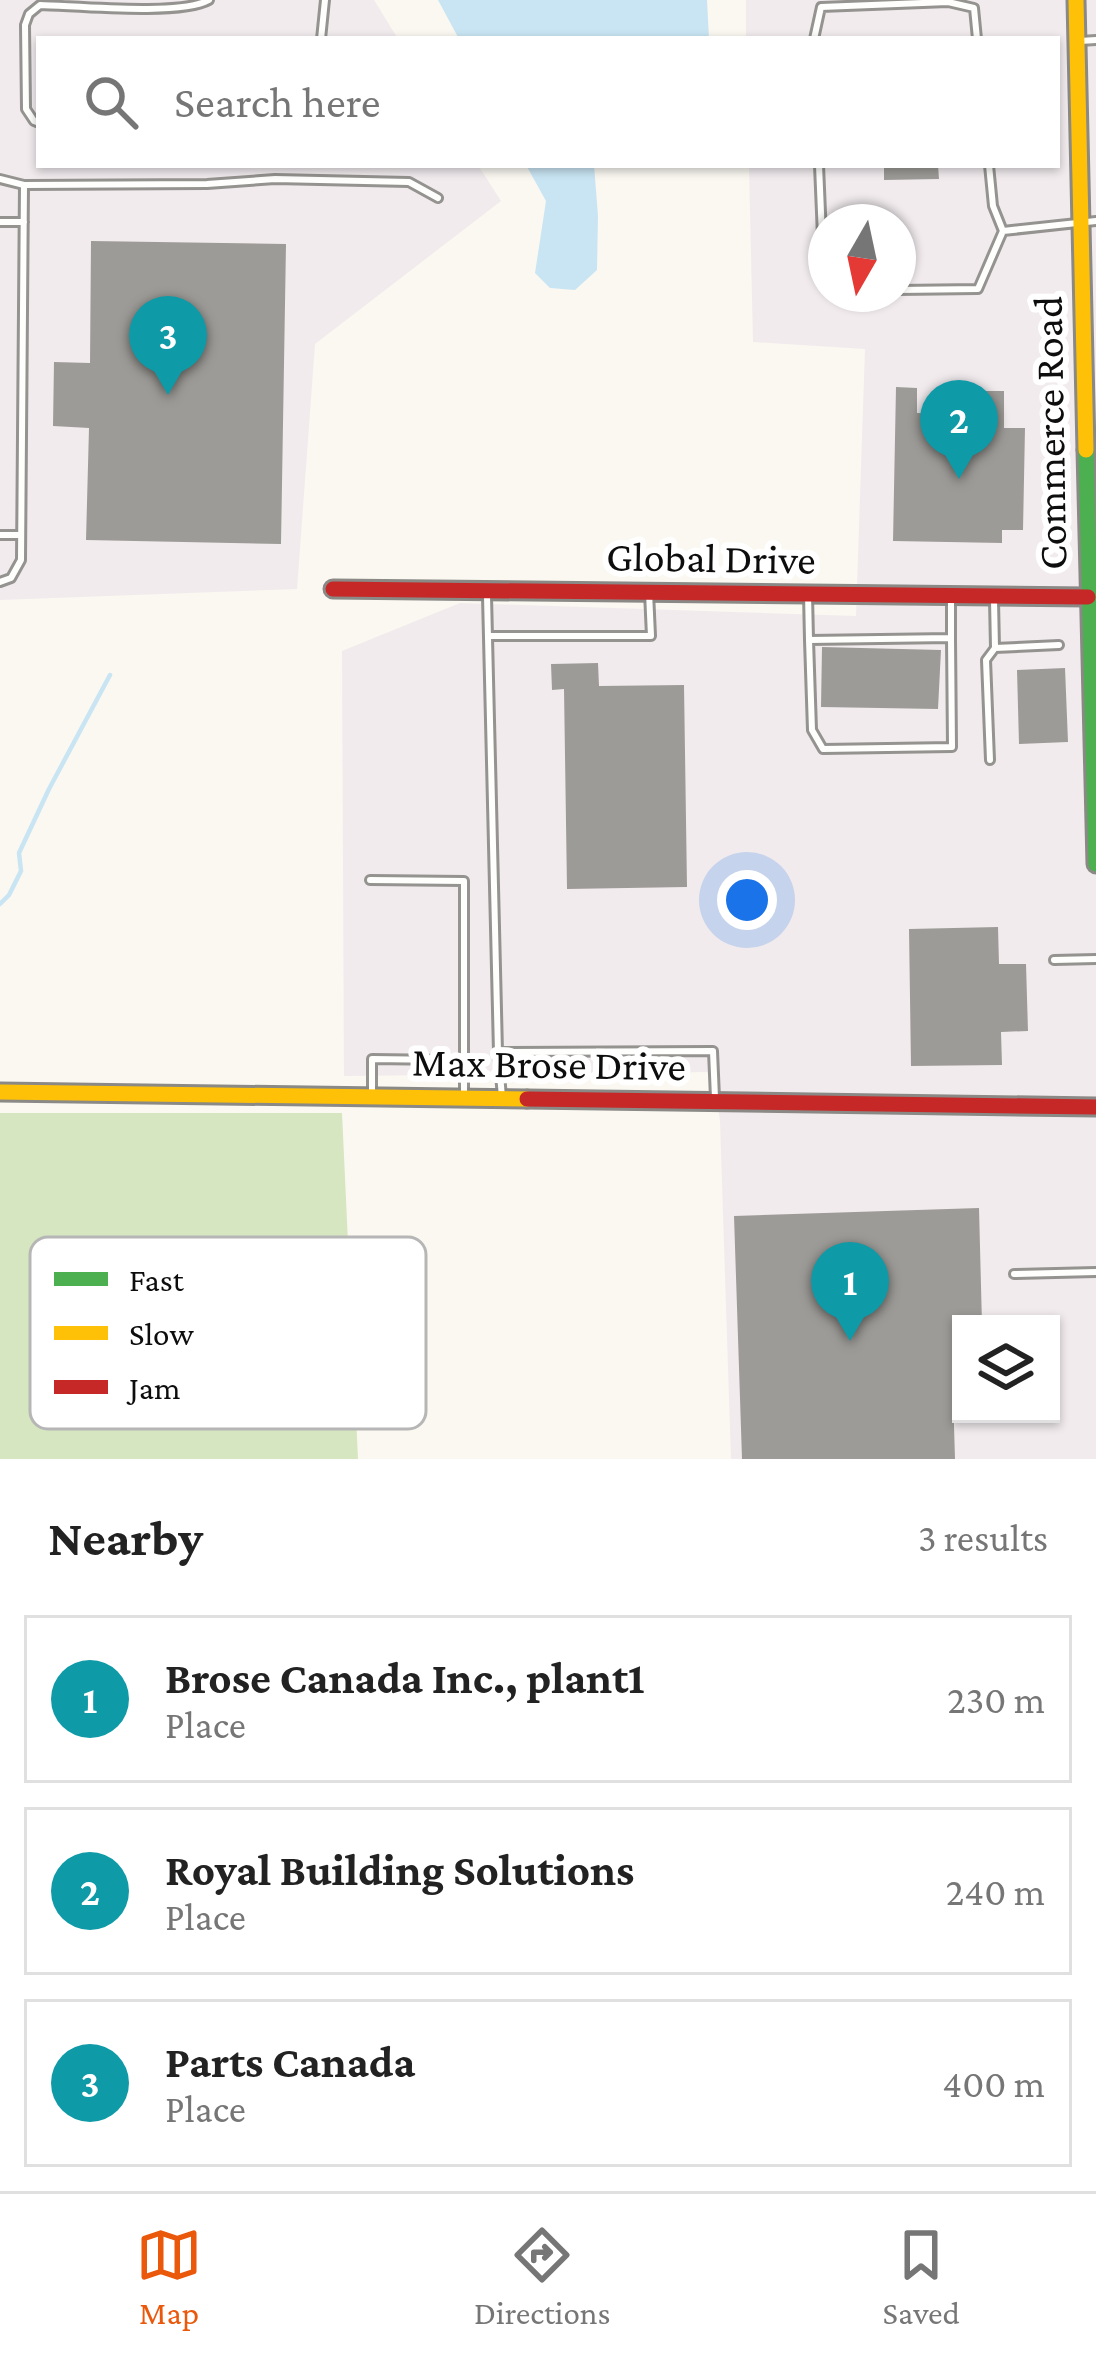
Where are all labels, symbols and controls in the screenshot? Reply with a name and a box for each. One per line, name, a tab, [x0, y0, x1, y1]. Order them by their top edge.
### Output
search box	[36, 36, 1060, 168]
icon: search	[78, 69, 144, 135]
text: Search here	[174, 77, 381, 127]
north arrow	[808, 204, 916, 312]
pin: 3	[129, 296, 207, 395]
street label: Commerce Road	[1024, 296, 1075, 570]
pin: 2	[920, 380, 998, 479]
street label: Global Drive	[606, 532, 816, 583]
your location	[717, 870, 777, 930]
street label: Max Brose Drive	[412, 1038, 686, 1089]
legend	[30, 1237, 426, 1429]
pin: 1	[811, 1242, 889, 1341]
text: Fast	[129, 1261, 185, 1298]
text: Slow	[129, 1315, 194, 1352]
map controls	[952, 1315, 1060, 1423]
button: layers	[952, 1315, 1060, 1423]
text: Jam	[126, 1369, 181, 1406]
text: Nearby	[48, 1509, 203, 1566]
text: 3 results	[918, 1516, 1048, 1559]
text: Brose Canada Inc., plant1	[165, 1653, 645, 1703]
text: 1	[83, 1678, 97, 1721]
text: 230 m	[947, 1678, 1045, 1721]
text: Place	[165, 1703, 246, 1746]
text: Royal Building Solutions	[165, 1845, 634, 1895]
text: 2	[80, 1870, 100, 1913]
text: 240 m	[946, 1870, 1045, 1913]
text: Place	[165, 1895, 246, 1938]
text: Parts Canada	[165, 2037, 415, 2087]
text: 3	[80, 2062, 100, 2105]
text: 400 m	[942, 2062, 1045, 2105]
text: Place	[165, 2087, 246, 2130]
tab: Map	[136, 2222, 202, 2331]
tab: Directions	[474, 2222, 611, 2331]
tab: Saved	[883, 2222, 960, 2331]

